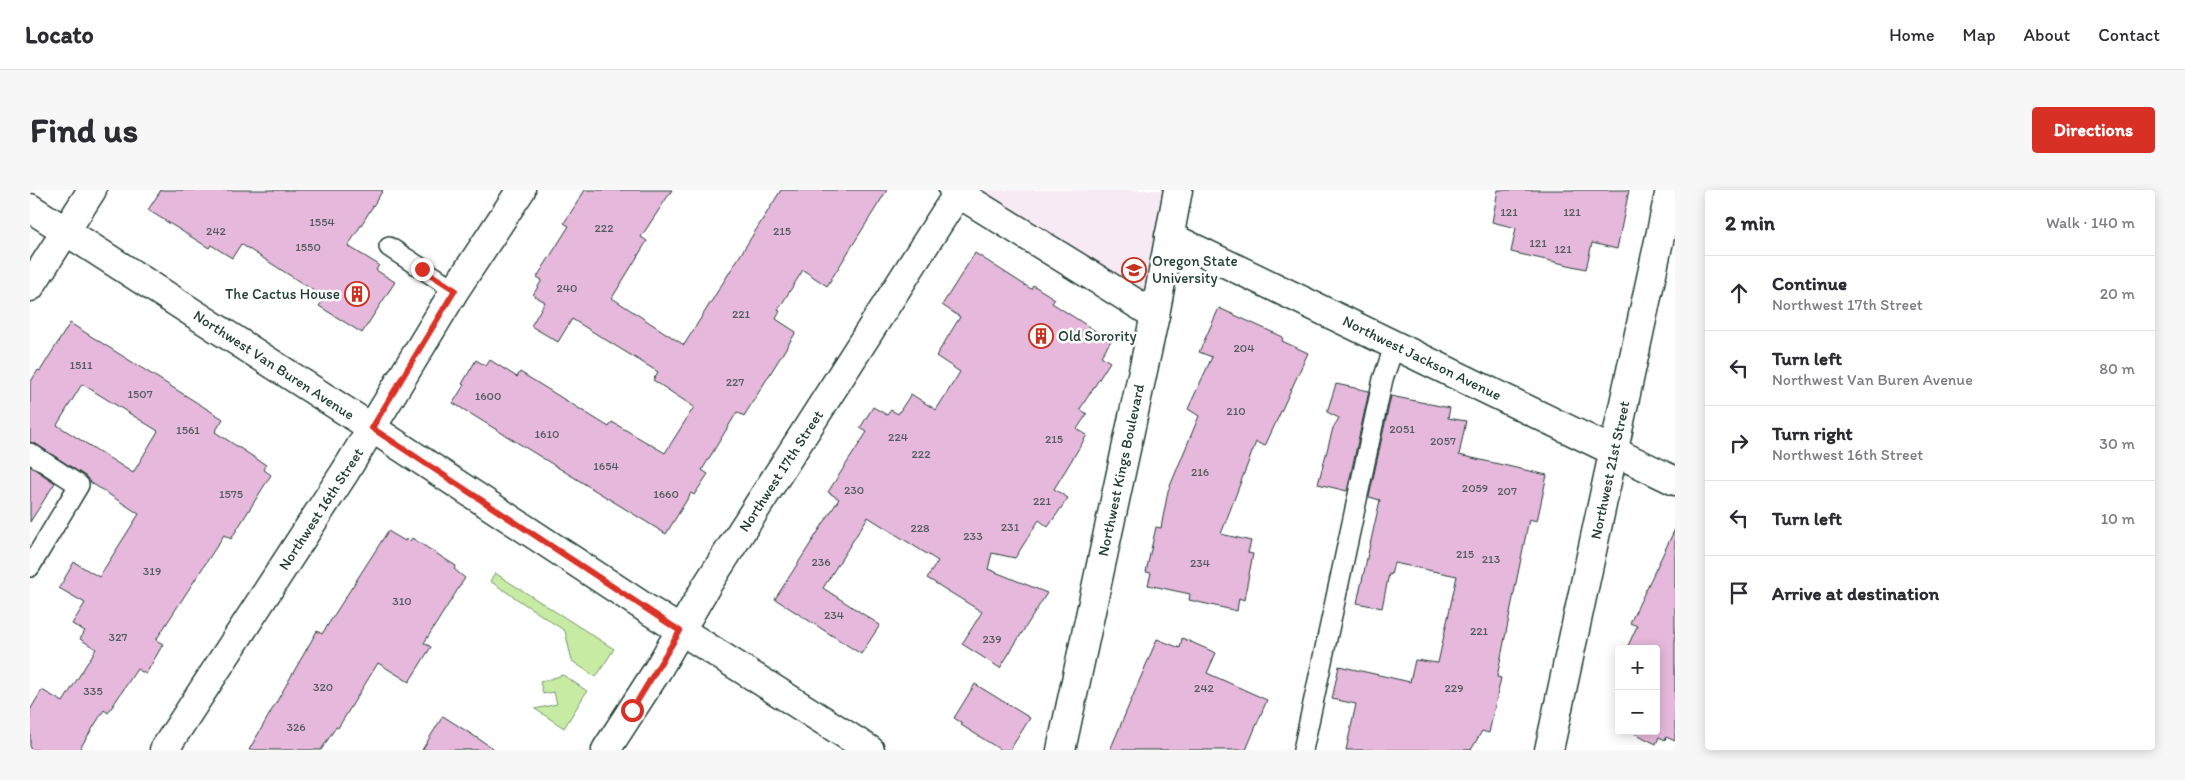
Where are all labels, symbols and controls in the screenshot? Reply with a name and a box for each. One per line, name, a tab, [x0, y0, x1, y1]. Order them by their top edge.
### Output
text: Locato	[25, 20, 94, 49]
text: Home	[1889, 24, 1935, 46]
text: Map	[1963, 24, 1996, 46]
text: About	[2024, 24, 2070, 46]
text: Contact	[2098, 24, 2160, 46]
button: Directions	[2032, 107, 2155, 153]
text: Find us	[30, 109, 138, 151]
house number: 121	[1500, 205, 1518, 219]
house number: 121	[1563, 205, 1581, 219]
text: 2 min	[1725, 210, 1775, 235]
text: Walk · 140 m	[2046, 213, 2135, 232]
house number: 1554	[309, 215, 335, 229]
house number: 222	[595, 221, 614, 235]
house number: 242	[206, 224, 227, 238]
house number: 215	[773, 224, 791, 238]
house number: 121	[1529, 236, 1547, 250]
house number: 1550	[295, 240, 321, 254]
house number: 121	[1554, 242, 1572, 256]
place label: Oregon State University	[1152, 252, 1238, 287]
school or university icon: Oregon State University	[1121, 257, 1147, 283]
route end	[411, 258, 434, 281]
text: Continue	[1772, 272, 1847, 295]
icon: ahead	[1725, 279, 1753, 307]
building icon: The Cactus House	[344, 281, 370, 307]
house number: 240	[557, 281, 577, 295]
text: 20 m	[2100, 284, 2135, 303]
place label: The Cactus House	[225, 285, 340, 303]
text: Northwest 17th Street	[1772, 295, 1923, 314]
street label: Northwest Van Buren Avenue	[190, 306, 358, 424]
house number: 221	[732, 307, 751, 321]
street label: Northwest Jackson Avenue	[1340, 312, 1504, 404]
building icon: Old Sorority	[1028, 323, 1054, 349]
place label: Old Sorority	[1058, 327, 1137, 345]
house number: 204	[1234, 341, 1254, 355]
text: Turn left	[1772, 347, 1842, 370]
icon: left	[1725, 354, 1753, 382]
house number: 1511	[69, 358, 93, 372]
text: 80 m	[2099, 359, 2135, 378]
text: Northwest Van Buren Avenue	[1772, 370, 1973, 389]
house number: 227	[726, 375, 744, 389]
street label: Northwest Kings Boulevard	[1094, 381, 1148, 558]
house number: 1507	[127, 387, 153, 401]
house number: 1600	[475, 389, 501, 403]
street label: Northwest 21st Street	[1587, 399, 1634, 541]
house number: 210	[1226, 404, 1246, 418]
street label: Northwest 17th Street	[735, 406, 827, 535]
house number: 2051	[1389, 422, 1415, 436]
text: Turn right	[1772, 422, 1853, 445]
house number: 1561	[176, 423, 200, 437]
house number: 1610	[535, 427, 559, 441]
icon: right	[1725, 429, 1753, 457]
house number: 224	[888, 430, 908, 444]
house number: 215	[1045, 432, 1063, 446]
house number: 2057	[1430, 434, 1456, 448]
text: 30 m	[2099, 434, 2135, 453]
street label: Northwest 16th Street	[275, 444, 367, 573]
text: Northwest 16th Street	[1772, 445, 1923, 464]
house number: 222	[912, 447, 931, 461]
house number: 1654	[593, 459, 619, 473]
house number: 216	[1191, 465, 1209, 479]
house number: 2059	[1462, 481, 1488, 495]
house number: 230	[844, 483, 864, 497]
house number: 207	[1497, 484, 1517, 498]
house number: 1575	[219, 487, 243, 501]
house number: 1660	[653, 487, 679, 501]
house number: 221	[1033, 494, 1052, 508]
icon: left	[1725, 504, 1753, 532]
text: Turn left	[1772, 507, 1842, 530]
text: 10 m	[2101, 509, 2135, 528]
house number: 231	[1001, 520, 1020, 534]
house number: 228	[910, 521, 930, 535]
house number: 233	[963, 529, 983, 543]
house number: 215	[1456, 547, 1474, 561]
house number: 213	[1482, 552, 1501, 566]
house number: 236	[811, 555, 831, 569]
house number: 234	[1190, 556, 1210, 570]
house number: 319	[143, 564, 161, 578]
icon: arrive	[1725, 579, 1753, 607]
text: Arrive at destination	[1772, 582, 1939, 605]
house number: 310	[392, 594, 412, 608]
house number: 234	[824, 608, 844, 622]
house number: 221	[1470, 624, 1489, 638]
house number: 327	[109, 630, 127, 644]
house number: 239	[982, 632, 1002, 646]
map controls	[1615, 645, 1660, 735]
button: +	[1615, 645, 1660, 690]
house number: 320	[313, 680, 333, 694]
house number: 242	[1194, 681, 1215, 695]
house number: 229	[1445, 681, 1463, 695]
house number: 335	[83, 684, 103, 698]
button: −	[1615, 690, 1660, 735]
route start	[621, 699, 644, 722]
house number: 326	[286, 720, 306, 734]

